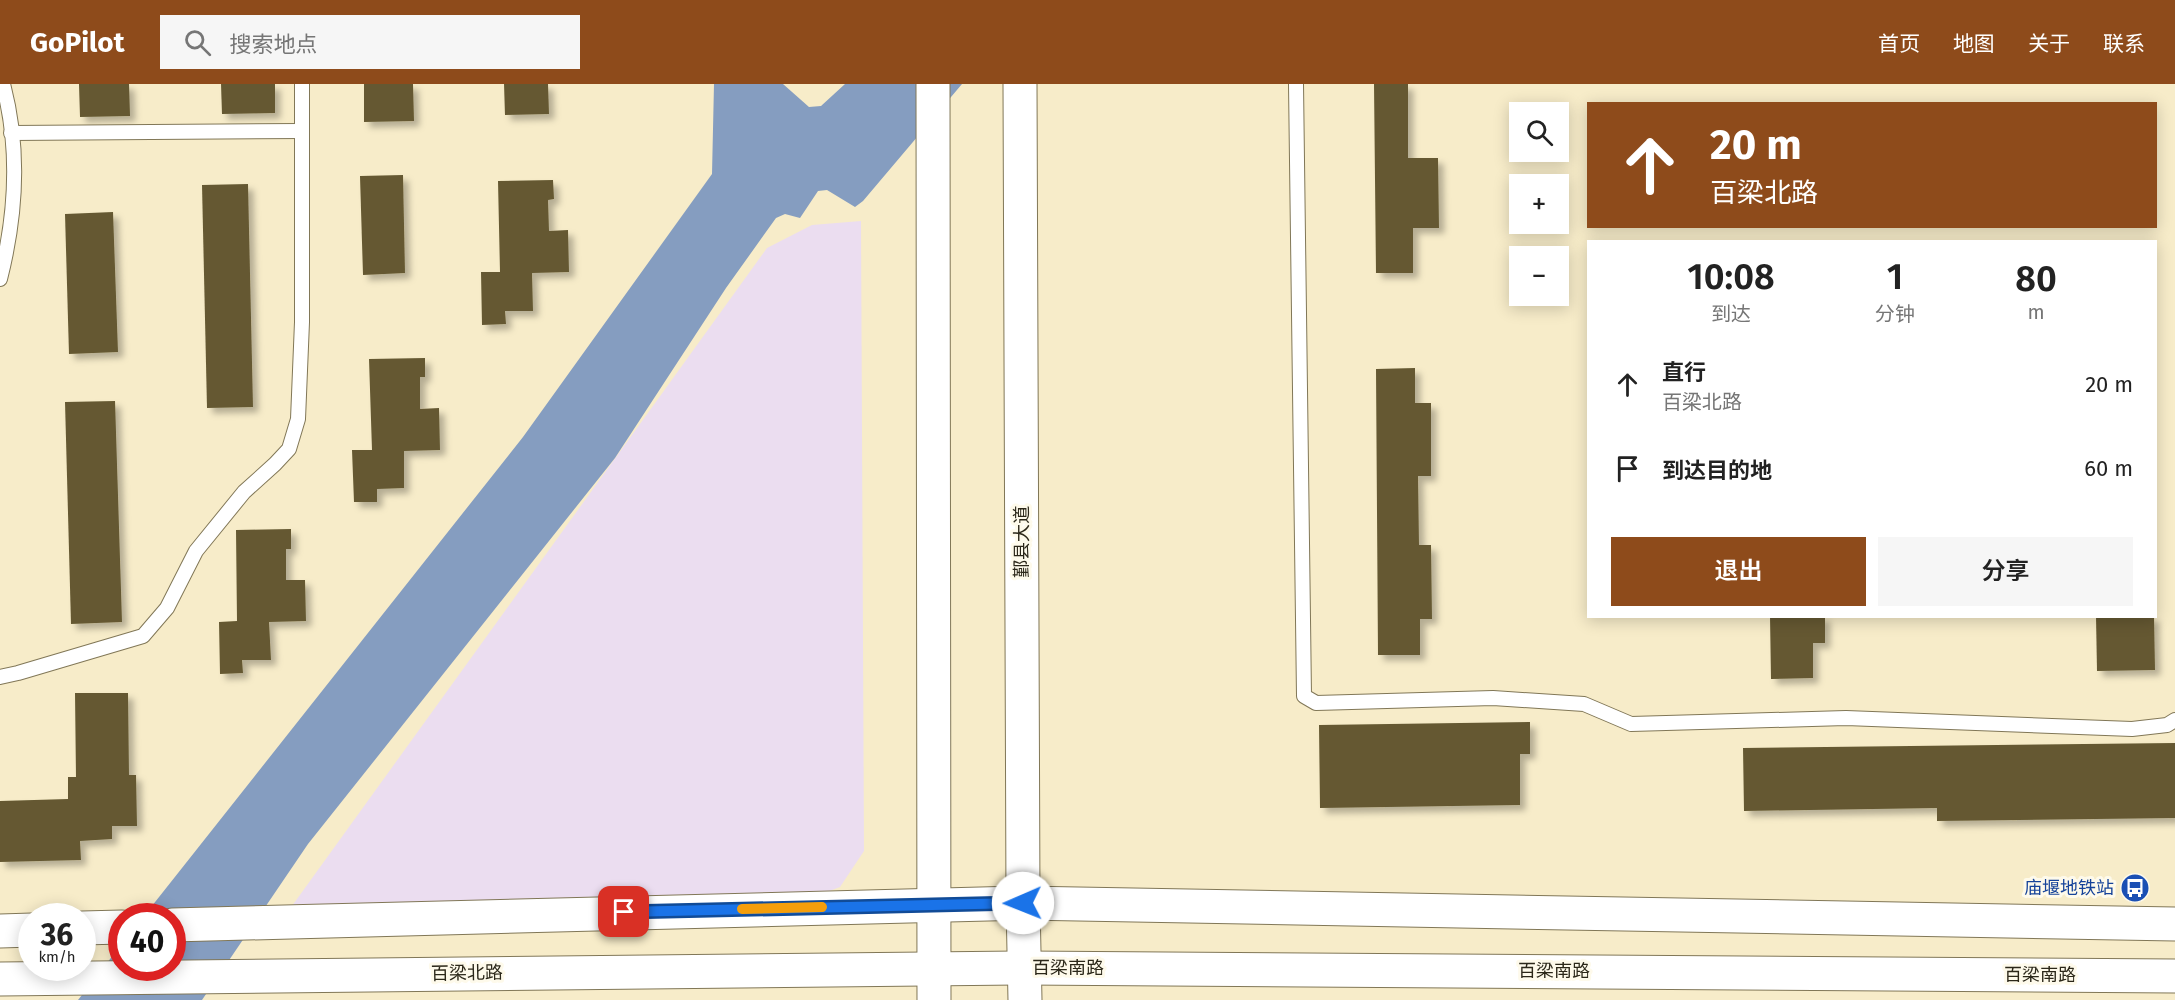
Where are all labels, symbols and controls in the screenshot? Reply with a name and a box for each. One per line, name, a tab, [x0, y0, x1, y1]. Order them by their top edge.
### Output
search box	[160, 15, 580, 69]
text: GoPilot	[30, 26, 124, 59]
icon: search	[181, 26, 214, 59]
text: 搜索地点	[229, 31, 317, 58]
text: 首页	[1878, 31, 1920, 57]
text: 地图	[1953, 31, 1995, 57]
text: 关于	[2028, 31, 2070, 57]
text: 联系	[2103, 31, 2145, 57]
map controls	[1509, 102, 1569, 306]
button: search	[1509, 102, 1569, 162]
text: 20 m	[1710, 120, 1802, 170]
icon: ahead	[1611, 126, 1689, 204]
button: +	[1509, 174, 1569, 234]
text: 百梁北路	[1710, 177, 1818, 209]
button: −	[1509, 246, 1569, 306]
text: 10:08	[1687, 255, 1775, 299]
text: 1	[1887, 255, 1903, 299]
text: 80	[2015, 257, 2057, 301]
text: m	[2027, 300, 2045, 324]
text: 到达	[1711, 302, 1751, 326]
text: 分钟	[1875, 302, 1915, 326]
text: 直行	[1662, 359, 1706, 386]
icon: ahead	[1611, 368, 1644, 401]
text: 20 m	[2085, 371, 2133, 398]
text: 百梁北路	[1662, 390, 1742, 414]
icon: arrive	[1611, 452, 1644, 485]
text: 60 m	[2084, 455, 2133, 482]
text: 到达目的地	[1662, 457, 1772, 484]
street label: 鄞县大道	[1011, 506, 1033, 578]
button: 退出	[1611, 537, 1866, 606]
button: 分享	[1878, 537, 2133, 606]
position arrow	[991, 871, 1055, 935]
bus stop icon: 庙堰地铁站	[2119, 872, 2151, 904]
place label: 庙堰地铁站	[2024, 877, 2114, 899]
pin	[598, 886, 649, 937]
icon: arrive	[607, 895, 640, 928]
speed limit sign: 40	[108, 903, 186, 981]
text: 36	[41, 917, 73, 953]
text: km/h	[38, 948, 76, 966]
street label: 百梁南路	[1032, 957, 1104, 979]
street label: 百梁南路	[1518, 960, 1590, 982]
street label: 百梁北路	[431, 961, 503, 985]
street label: 百梁南路	[2004, 964, 2076, 986]

